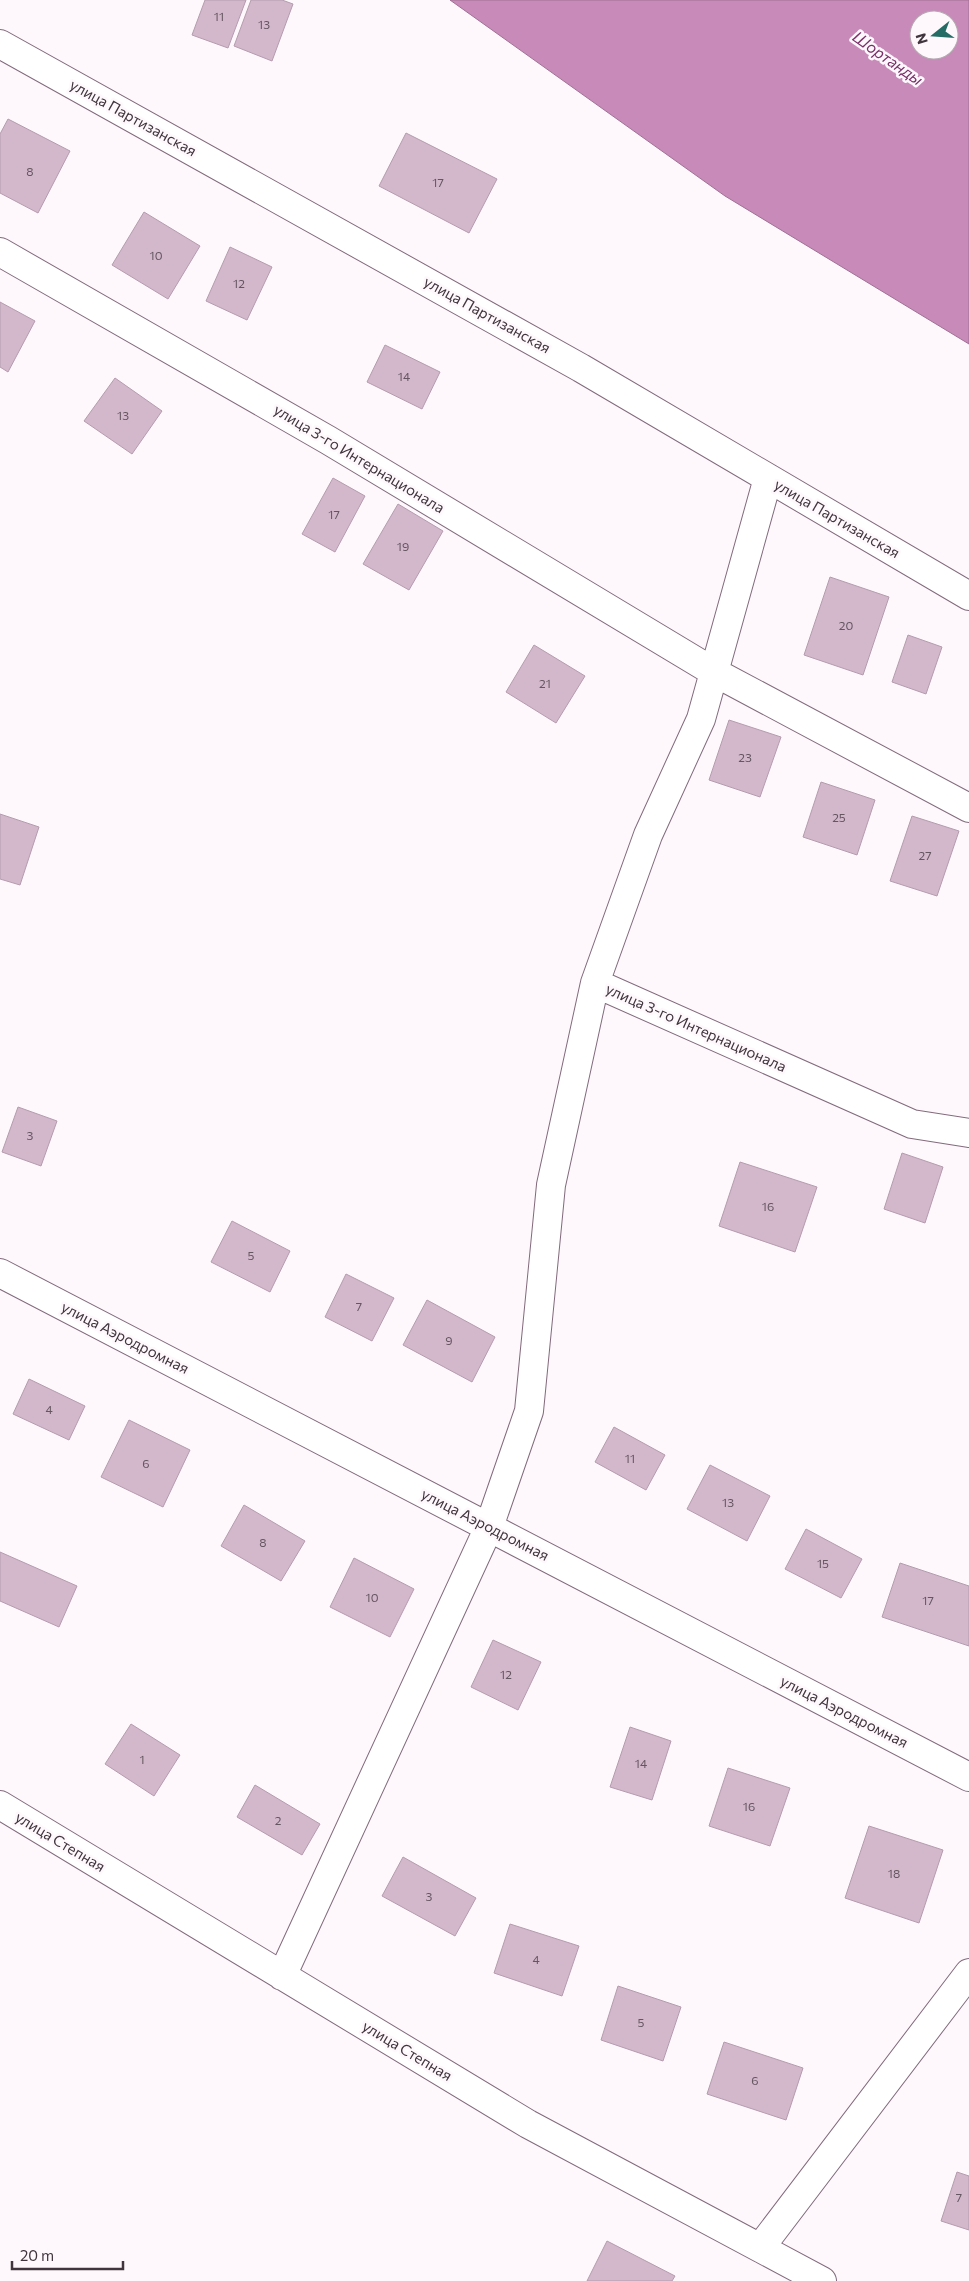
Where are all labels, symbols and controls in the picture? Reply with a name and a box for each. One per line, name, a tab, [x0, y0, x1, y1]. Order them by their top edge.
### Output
house number: 11	[214, 9, 224, 23]
north arrow	[909, 10, 959, 60]
house number: 13	[258, 17, 270, 31]
water label: Шортанды	[850, 27, 927, 89]
text: N	[911, 31, 931, 46]
street label: улица Партизанская	[67, 75, 200, 159]
house number: 8	[26, 164, 34, 178]
house number: 17	[432, 175, 444, 189]
house number: 10	[150, 248, 163, 262]
street label: улица Партизанская	[421, 272, 554, 356]
house number: 12	[233, 276, 245, 290]
house number: 14	[398, 369, 410, 383]
street label: улица 3-го Интернационала	[271, 400, 448, 516]
house number: 13	[117, 408, 129, 422]
street label: улица Партизанская	[772, 475, 903, 561]
house number: 17	[328, 507, 340, 521]
house number: 19	[397, 539, 409, 553]
house number: 20	[839, 618, 853, 632]
house number: 21	[539, 676, 551, 690]
house number: 23	[738, 750, 752, 764]
house number: 25	[832, 810, 846, 824]
house number: 27	[919, 848, 931, 862]
street label: улица 3-го Интернационала	[603, 979, 790, 1075]
house number: 3	[27, 1128, 34, 1142]
house number: 16	[762, 1199, 774, 1213]
house number: 5	[248, 1248, 255, 1262]
street label: улица Аэродромная	[59, 1297, 192, 1377]
house number: 7	[356, 1299, 362, 1313]
house number: 9	[445, 1333, 453, 1347]
house number: 4	[45, 1402, 53, 1416]
house number: 11	[625, 1451, 635, 1465]
house number: 6	[142, 1456, 150, 1470]
street label: улица Аэродромная	[419, 1484, 552, 1564]
house number: 13	[722, 1495, 734, 1509]
house number: 8	[259, 1535, 267, 1549]
house number: 15	[817, 1556, 829, 1570]
house number: 10	[366, 1590, 379, 1604]
house number: 17	[922, 1593, 934, 1607]
house number: 12	[500, 1667, 512, 1681]
street label: улица Аэродромная	[778, 1671, 911, 1751]
house number: 1	[139, 1752, 145, 1766]
house number: 14	[635, 1756, 647, 1770]
house number: 16	[743, 1799, 755, 1813]
street label: улица Степная	[12, 1807, 109, 1875]
house number: 2	[275, 1813, 282, 1827]
house number: 18	[888, 1866, 900, 1880]
house number: 3	[426, 1889, 433, 1903]
house number: 4	[532, 1952, 540, 1966]
house number: 5	[638, 2015, 645, 2029]
street label: улица Степная	[359, 2016, 456, 2084]
house number: 6	[751, 2073, 759, 2087]
house number: 7	[956, 2190, 962, 2204]
scale bar	[12, 2238, 124, 2270]
text: 20 m	[20, 2246, 54, 2264]

